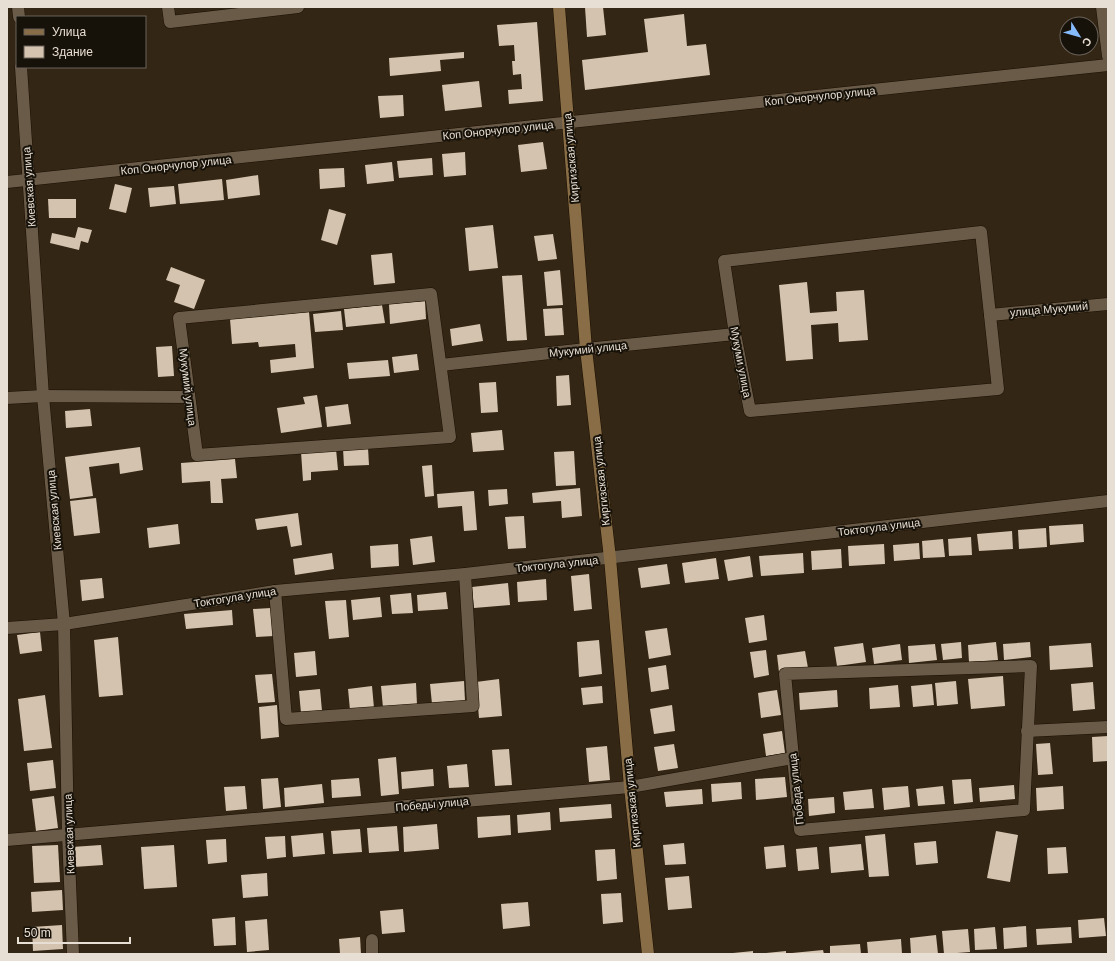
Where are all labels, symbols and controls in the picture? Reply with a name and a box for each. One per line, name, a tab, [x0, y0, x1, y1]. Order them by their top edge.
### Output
legend	[16, 16, 146, 68]
north arrow	[1059, 16, 1099, 56]
text: Улица	[52, 25, 86, 39]
text: С	[1080, 35, 1094, 49]
text: Здание	[52, 45, 93, 59]
street label: Коп Онорчулор улица	[764, 84, 877, 108]
street label: Киргизская улица	[561, 112, 581, 203]
street label: Коп Онорчулор улица	[442, 118, 555, 142]
street label: Киевская улица	[20, 146, 38, 227]
street label: Коп Онорчулор улица	[120, 153, 233, 177]
street label: улица Мукумий	[1010, 300, 1088, 318]
street label: Мукуми улица	[728, 325, 754, 399]
street label: Мукумий улица	[548, 339, 628, 359]
street label: Мукумий улица	[177, 347, 199, 427]
street label: Киргизская улица	[590, 435, 612, 526]
street label: Киевская улица	[44, 469, 63, 551]
street label: Токтогула улица	[837, 516, 922, 538]
street label: Токтогула улица	[515, 554, 600, 574]
street label: Токтогула улица	[193, 584, 278, 609]
street label: Победа улица	[786, 752, 806, 825]
street label: Киргизская улица	[621, 757, 643, 848]
street label: Киевская улица	[62, 793, 76, 874]
street label: Победы улица	[395, 795, 470, 813]
scale bar	[18, 919, 130, 945]
text: 50 m	[24, 926, 51, 940]

